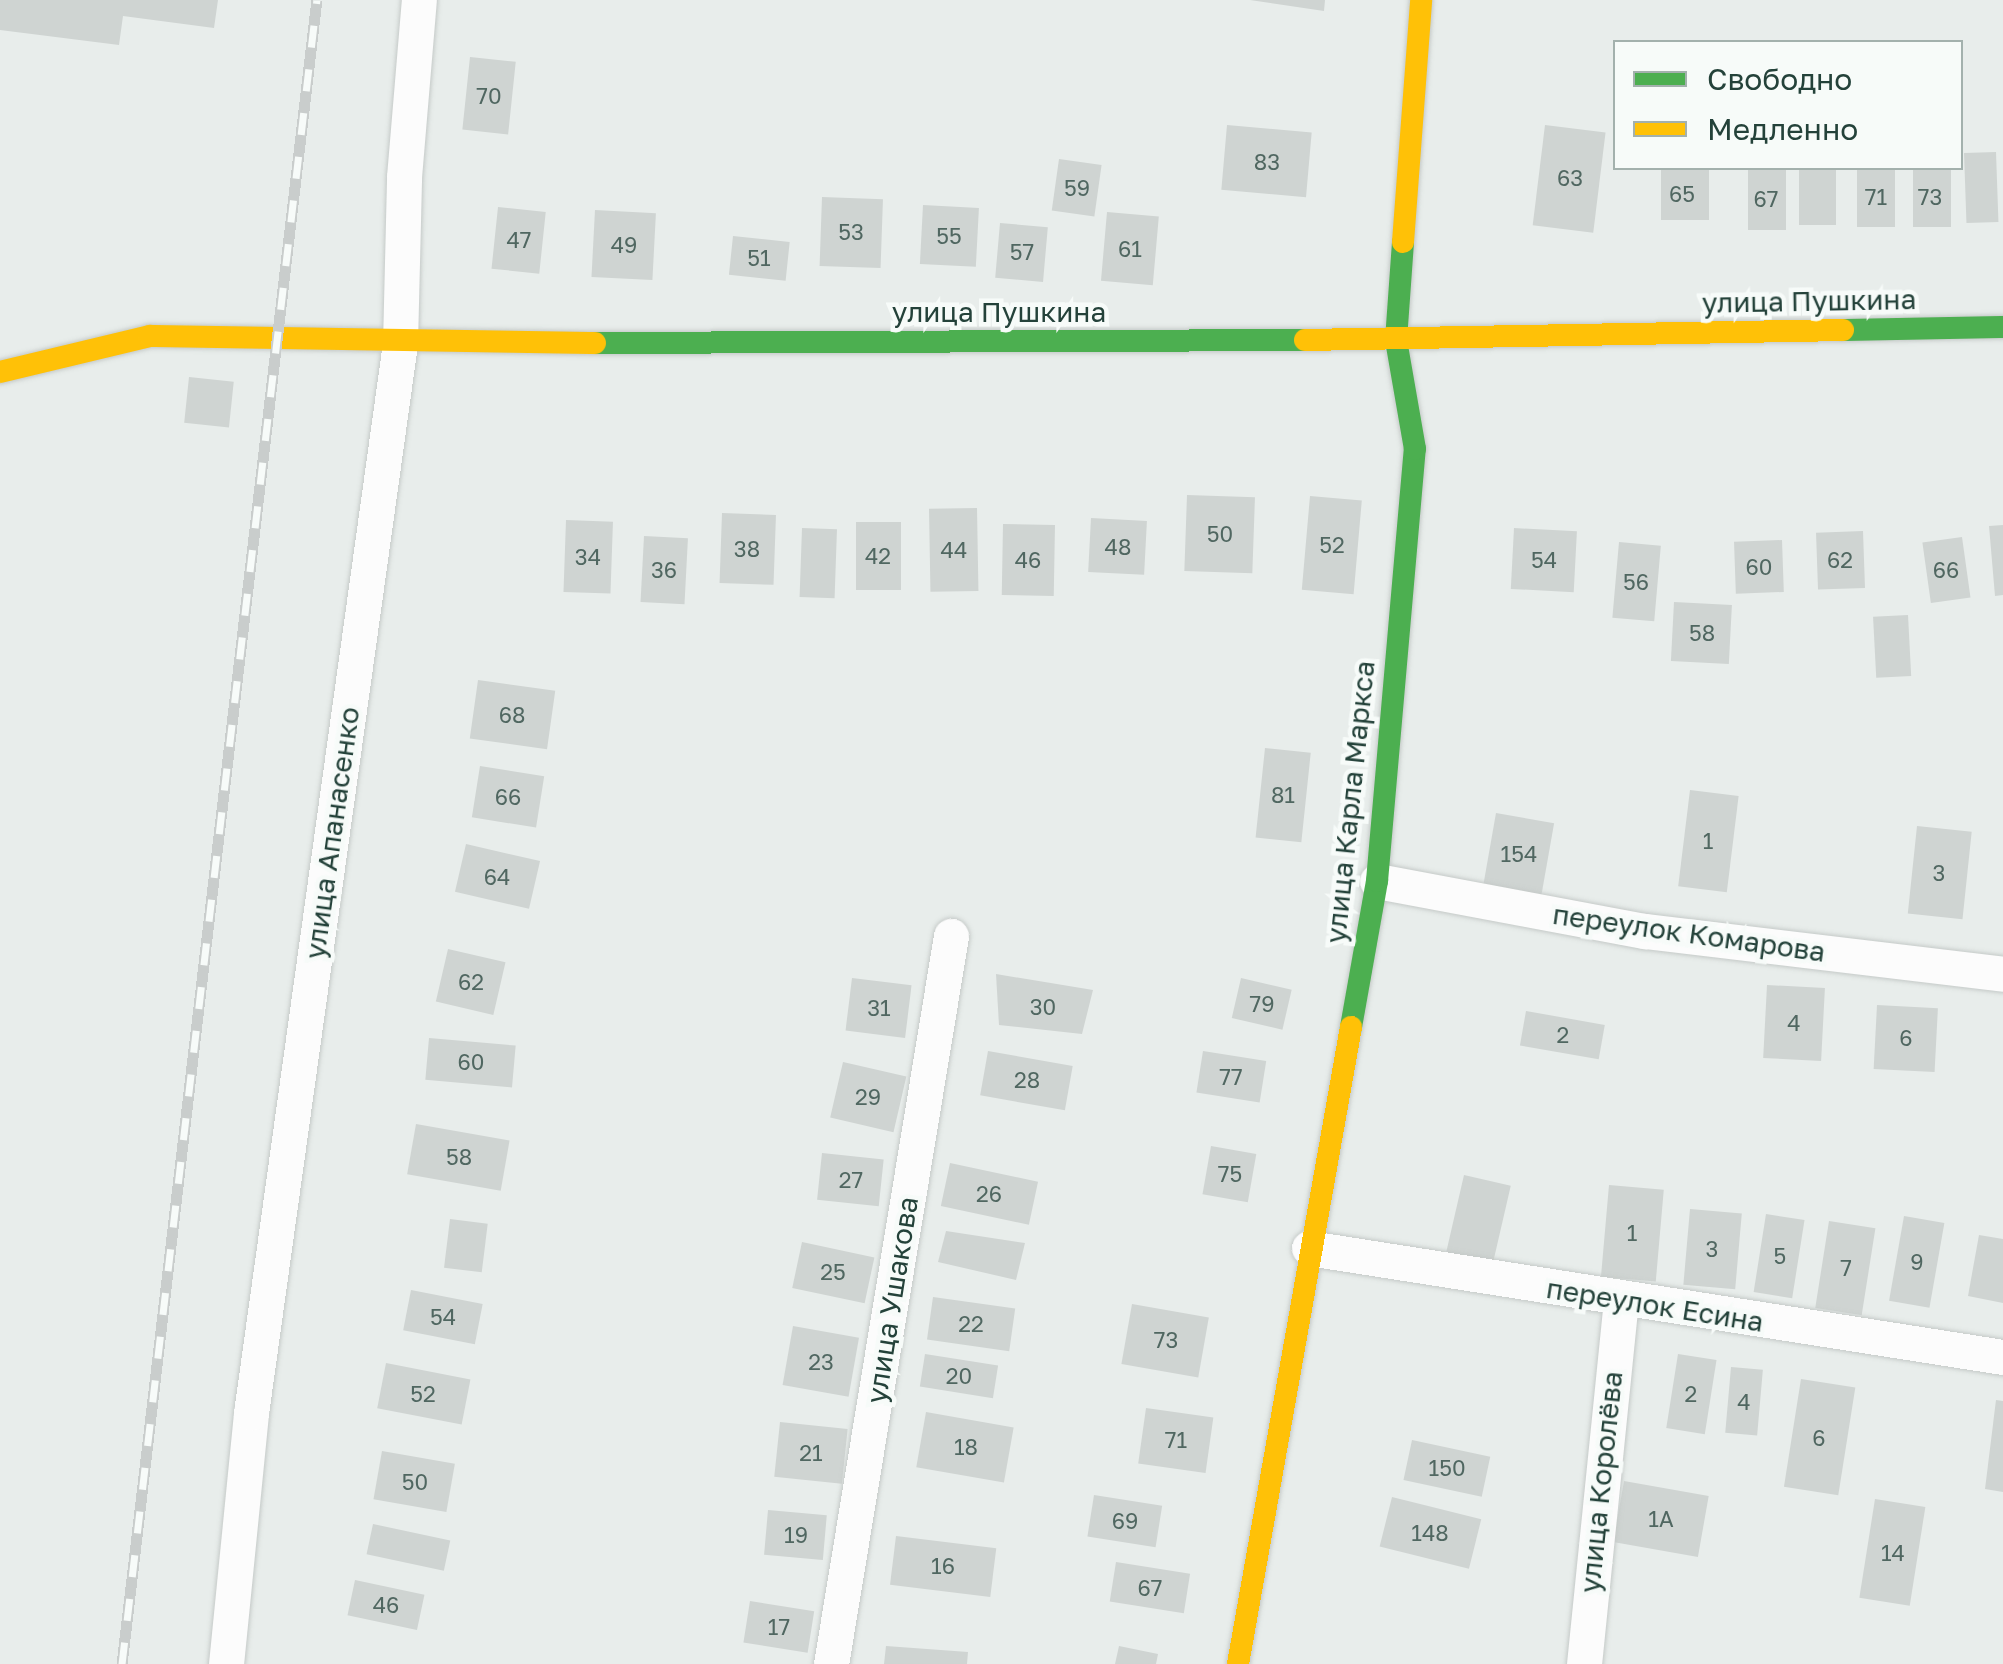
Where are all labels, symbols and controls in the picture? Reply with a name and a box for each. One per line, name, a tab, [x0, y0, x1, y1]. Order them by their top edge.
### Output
legend	[1613, 40, 1963, 170]
text: Свободно	[1707, 61, 1852, 97]
house number: 70	[476, 83, 502, 109]
text: Медленно	[1707, 111, 1858, 147]
house number: 83	[1254, 149, 1280, 175]
house number: 63	[1557, 165, 1583, 191]
house number: 59	[1064, 175, 1090, 201]
house number: 65	[1669, 181, 1695, 207]
house number: 71	[1865, 184, 1887, 210]
house number: 73	[1918, 184, 1942, 210]
house number: 67	[1754, 186, 1778, 212]
house number: 53	[838, 219, 864, 245]
house number: 55	[936, 223, 962, 249]
house number: 47	[506, 227, 532, 253]
house number: 49	[611, 232, 637, 258]
house number: 61	[1118, 236, 1142, 262]
house number: 57	[1010, 239, 1034, 265]
house number: 51	[747, 245, 771, 271]
street label: улица Пушкина	[1701, 282, 1917, 320]
street label: улица Пушкина	[892, 295, 1106, 329]
house number: 50	[1207, 521, 1233, 547]
house number: 52	[1319, 532, 1345, 558]
house number: 48	[1105, 534, 1131, 560]
house number: 38	[734, 536, 760, 562]
house number: 44	[941, 537, 967, 563]
house number: 42	[865, 543, 891, 569]
house number: 34	[575, 544, 601, 570]
house number: 46	[1015, 547, 1041, 573]
house number: 54	[1531, 547, 1557, 573]
house number: 62	[1827, 547, 1853, 573]
house number: 60	[1746, 554, 1772, 580]
house number: 36	[651, 557, 677, 583]
house number: 66	[1933, 557, 1959, 583]
house number: 56	[1623, 569, 1649, 595]
house number: 58	[1689, 620, 1715, 646]
street label: улица Карла Маркса	[1318, 659, 1382, 945]
house number: 68	[499, 702, 525, 728]
street label: улица Апанасенко	[298, 705, 366, 961]
house number: 81	[1271, 782, 1295, 808]
house number: 66	[495, 784, 521, 810]
house number: 1	[1703, 828, 1713, 854]
house number: 154	[1501, 841, 1537, 867]
house number: 3	[1933, 860, 1945, 886]
house number: 64	[484, 864, 510, 890]
street label: переулок Комарова	[1551, 897, 1827, 969]
house number: 62	[458, 969, 484, 995]
house number: 79	[1250, 991, 1274, 1017]
house number: 30	[1030, 994, 1056, 1020]
house number: 31	[867, 995, 891, 1021]
house number: 4	[1787, 1010, 1801, 1036]
house number: 2	[1557, 1022, 1569, 1048]
house number: 6	[1899, 1025, 1913, 1051]
house number: 60	[458, 1049, 484, 1075]
house number: 77	[1219, 1064, 1243, 1090]
house number: 28	[1014, 1067, 1040, 1093]
house number: 29	[855, 1084, 881, 1110]
house number: 58	[446, 1144, 472, 1170]
house number: 75	[1218, 1161, 1242, 1187]
house number: 27	[839, 1167, 863, 1193]
house number: 26	[976, 1181, 1002, 1207]
street label: улица Ушакова	[859, 1194, 925, 1406]
house number: 1	[1627, 1220, 1637, 1246]
house number: 3	[1706, 1236, 1718, 1262]
house number: 5	[1774, 1243, 1786, 1269]
house number: 9	[1910, 1249, 1924, 1275]
house number: 7	[1840, 1255, 1852, 1281]
house number: 25	[820, 1259, 846, 1285]
street label: переулок Есина	[1544, 1271, 1766, 1339]
house number: 54	[430, 1304, 456, 1330]
house number: 22	[958, 1311, 984, 1337]
house number: 73	[1154, 1327, 1178, 1353]
house number: 23	[808, 1349, 834, 1375]
house number: 20	[946, 1363, 972, 1389]
street label: улица Королёва	[1573, 1369, 1629, 1595]
house number: 52	[410, 1381, 436, 1407]
house number: 2	[1685, 1381, 1697, 1407]
house number: 4	[1737, 1389, 1751, 1415]
house number: 6	[1812, 1425, 1826, 1451]
house number: 71	[1165, 1427, 1187, 1453]
house number: 18	[954, 1434, 978, 1460]
house number: 21	[799, 1440, 823, 1466]
house number: 150	[1428, 1455, 1466, 1481]
house number: 50	[402, 1469, 428, 1495]
house number: 1А	[1648, 1506, 1674, 1532]
house number: 69	[1112, 1508, 1138, 1534]
house number: 148	[1411, 1520, 1449, 1546]
house number: 19	[784, 1522, 808, 1548]
house number: 14	[1881, 1540, 1905, 1566]
house number: 16	[931, 1553, 955, 1579]
house number: 67	[1138, 1575, 1162, 1601]
house number: 46	[373, 1592, 399, 1618]
house number: 17	[768, 1614, 790, 1640]

